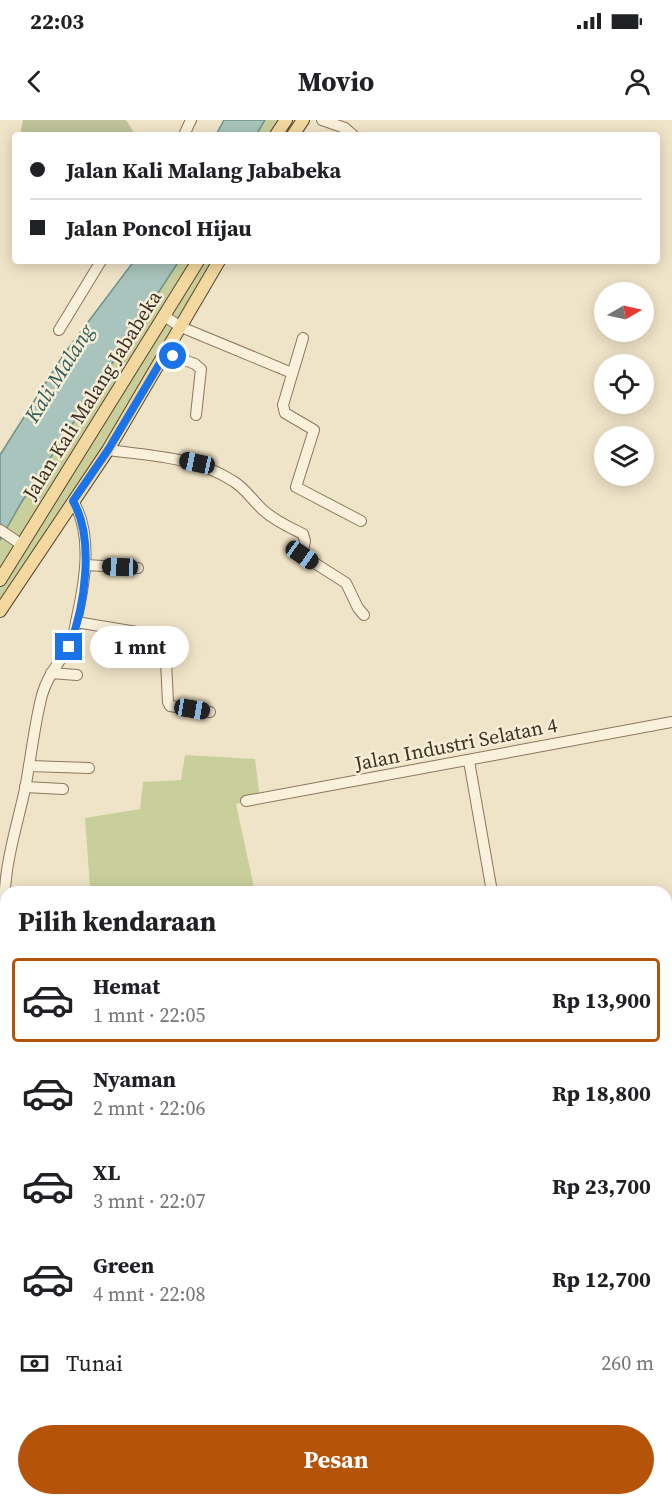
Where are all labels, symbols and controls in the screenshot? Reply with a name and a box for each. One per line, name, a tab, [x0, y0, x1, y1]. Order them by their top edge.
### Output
text: 22:03	[30, 6, 84, 36]
text: Movio	[298, 63, 374, 100]
icon: back	[18, 65, 51, 98]
icon: person	[621, 65, 654, 98]
text: Jalan Kali Malang Jababeka	[66, 155, 341, 185]
text: Jalan Poncol Hijau	[66, 213, 252, 243]
north arrow	[594, 282, 654, 342]
map controls	[594, 282, 654, 486]
street label: Jalan Kali Malang Jababeka	[15, 284, 168, 506]
water label: Kali Malang	[17, 318, 101, 428]
route start	[159, 342, 186, 369]
button: locate	[594, 354, 654, 414]
button: layers	[594, 426, 654, 486]
car	[178, 450, 216, 476]
car	[282, 537, 322, 573]
car	[102, 557, 138, 577]
callout: 1 mnt	[90, 626, 189, 668]
route end	[55, 633, 82, 660]
text: 1 mnt	[113, 633, 166, 661]
car	[173, 697, 211, 721]
street label: Jalan Industri Selatan 4	[351, 711, 560, 778]
text: Pilih kendaraan	[18, 903, 216, 940]
text: Hemat	[93, 971, 160, 1001]
icon: car	[21, 973, 75, 1027]
text: Rp 13,900	[552, 985, 651, 1015]
text: 1 mnt · 22:05	[93, 1001, 206, 1029]
text: Nyaman	[93, 1064, 176, 1094]
icon: car	[21, 1066, 75, 1120]
text: Rp 18,800	[552, 1078, 651, 1108]
text: 2 mnt · 22:06	[93, 1094, 206, 1122]
text: XL	[93, 1157, 120, 1187]
icon: car	[21, 1159, 75, 1213]
text: Rp 23,700	[552, 1171, 651, 1201]
text: 3 mnt · 22:07	[93, 1187, 206, 1215]
text: Green	[93, 1250, 154, 1280]
icon: car	[21, 1252, 75, 1306]
text: Rp 12,700	[552, 1264, 651, 1294]
text: 4 mnt · 22:08	[93, 1280, 206, 1308]
icon: cash	[18, 1347, 51, 1380]
text: Tunai	[66, 1348, 123, 1378]
text: 260 m	[601, 1349, 654, 1377]
button: Pesan	[18, 1425, 654, 1494]

